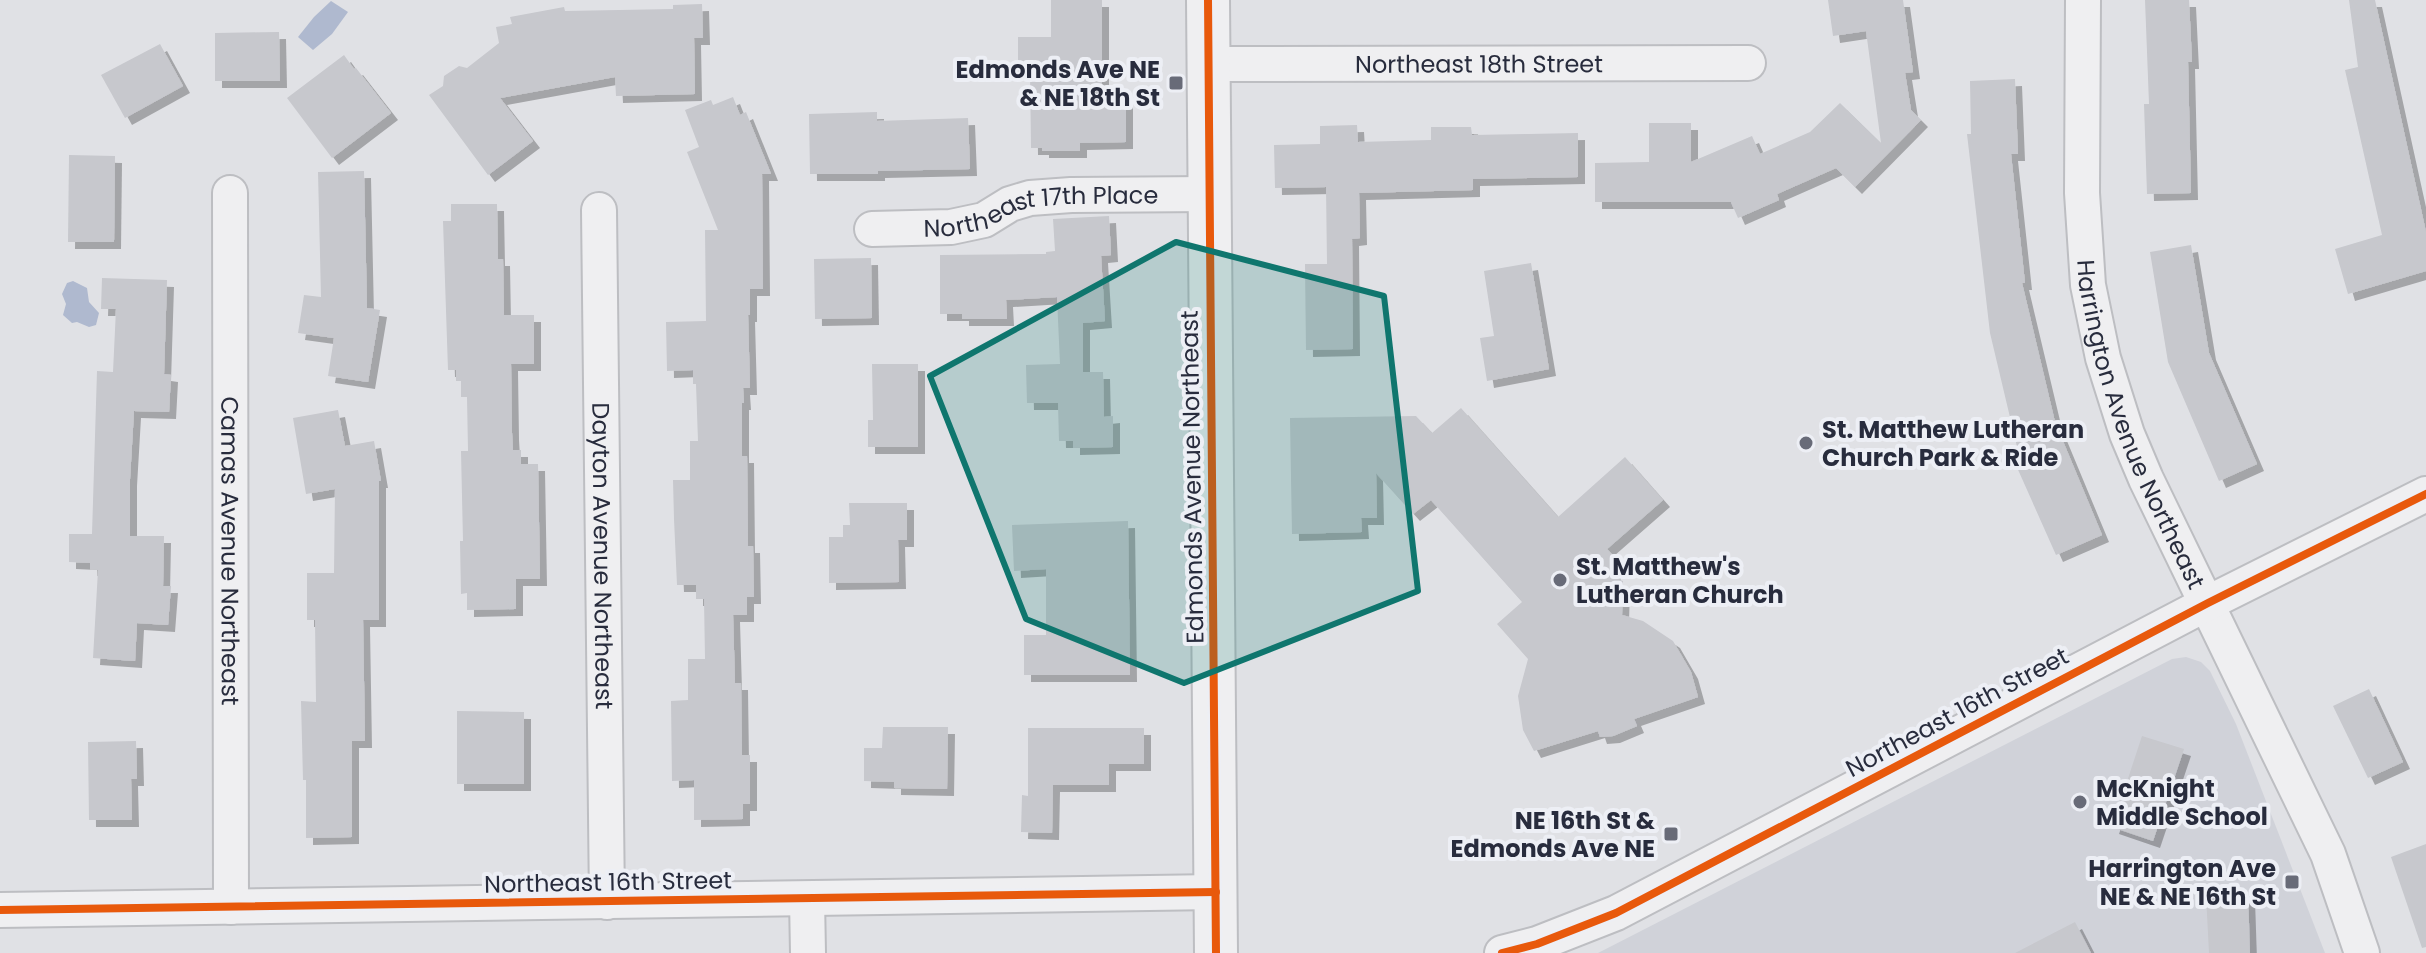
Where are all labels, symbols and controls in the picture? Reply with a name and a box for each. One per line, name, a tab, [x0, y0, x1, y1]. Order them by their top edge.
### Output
street label: Northeast 18th Street	[1355, 47, 1603, 80]
place label: Edmonds Ave NE & NE 18th St	[955, 53, 1160, 114]
marker: Edmonds Ave NE & NE 18th St	[1167, 74, 1185, 92]
street label: Northeast 17th Place	[923, 178, 1158, 244]
street label: Harrington Avenue Northeast	[2070, 259, 2213, 594]
street label: Edmonds Avenue Northeast	[1173, 310, 1211, 644]
street label: Camas Avenue Northeast	[214, 396, 247, 706]
street label: Dayton Avenue Northeast	[585, 402, 621, 710]
place label: St. Matthew Lutheran Church Park & Ride	[1822, 413, 2084, 474]
marker: St. Matthew Lutheran Church Park & Ride	[1797, 434, 1815, 452]
place label: St. Matthew's Lutheran Church	[1576, 550, 1784, 611]
marker: St. Matthew's Lutheran Church	[1551, 571, 1569, 589]
street label: Northeast 16th Street	[1840, 639, 2074, 785]
place label: McKnight Middle School	[2096, 772, 2268, 833]
marker: McKnight Middle School	[2071, 793, 2089, 811]
place label: NE 16th St & Edmonds Ave NE	[1450, 804, 1656, 865]
marker: NE 16th St & Edmonds Ave NE	[1662, 825, 1680, 843]
place label: Harrington Ave NE & NE 16th St	[2088, 852, 2276, 913]
street label: Northeast 16th Street	[484, 863, 732, 901]
marker: Harrington Ave NE & NE 16th St	[2283, 873, 2301, 891]

